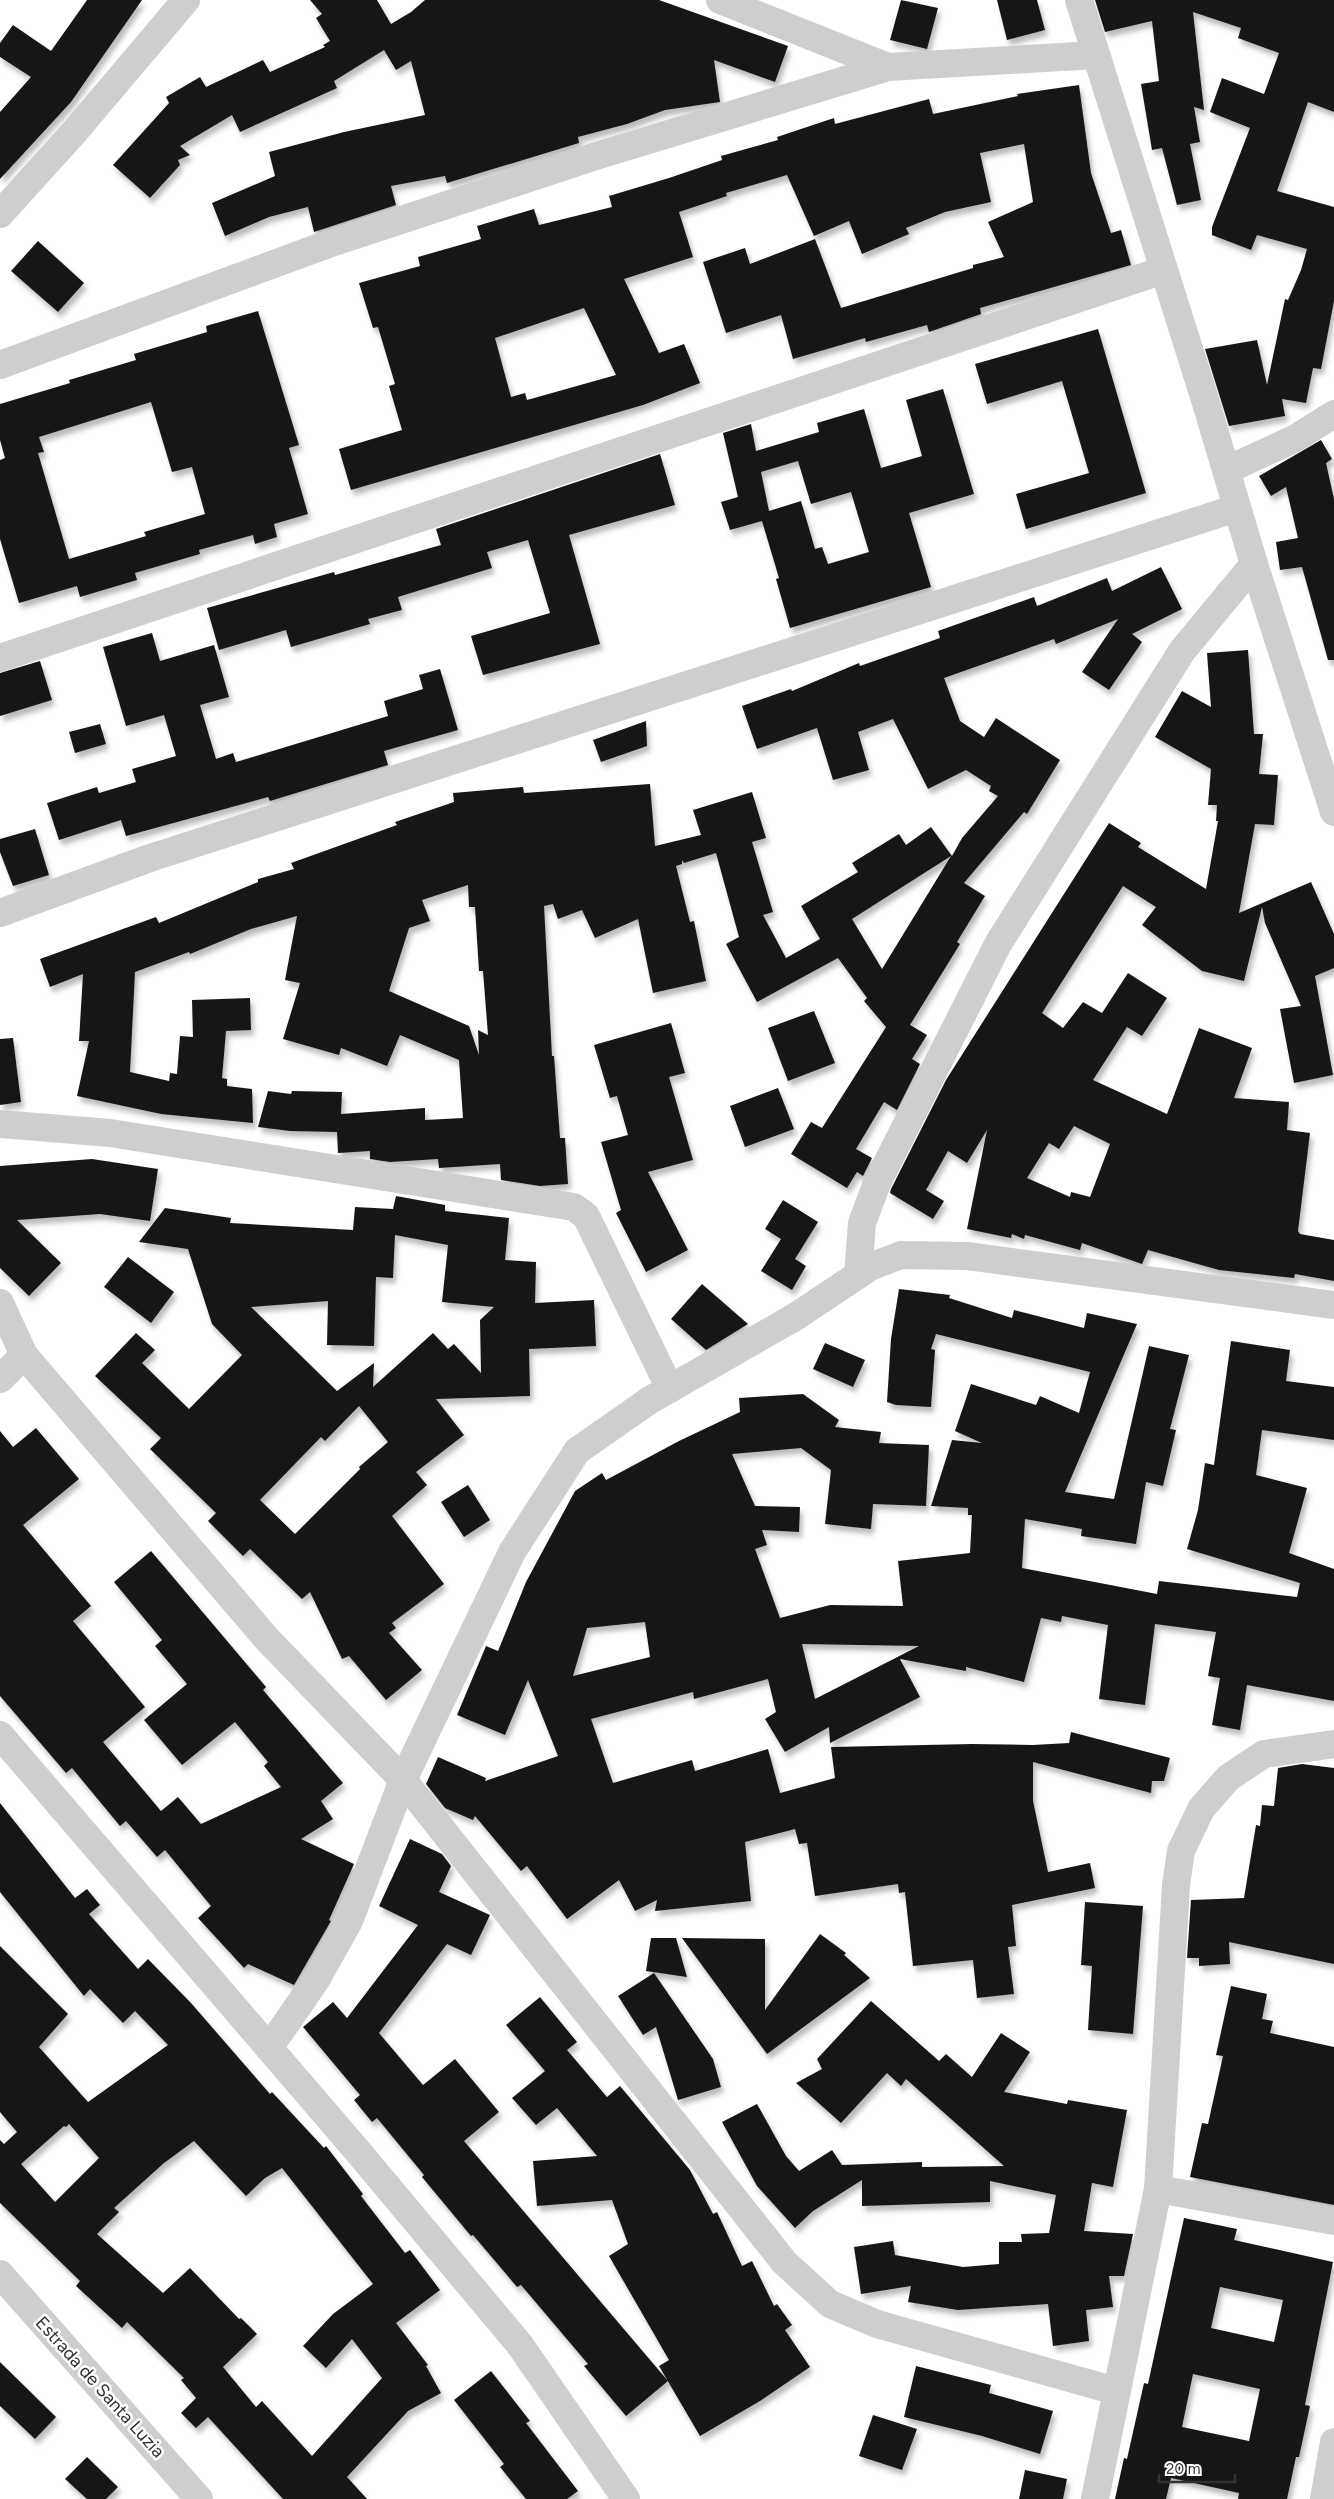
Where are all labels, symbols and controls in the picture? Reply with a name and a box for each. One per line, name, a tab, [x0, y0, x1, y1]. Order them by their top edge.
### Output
street label: Estrada de Santa Luzia	[31, 2312, 169, 2462]
scale bar	[1159, 2452, 1235, 2484]
text: 20 m	[1166, 2460, 1200, 2478]

